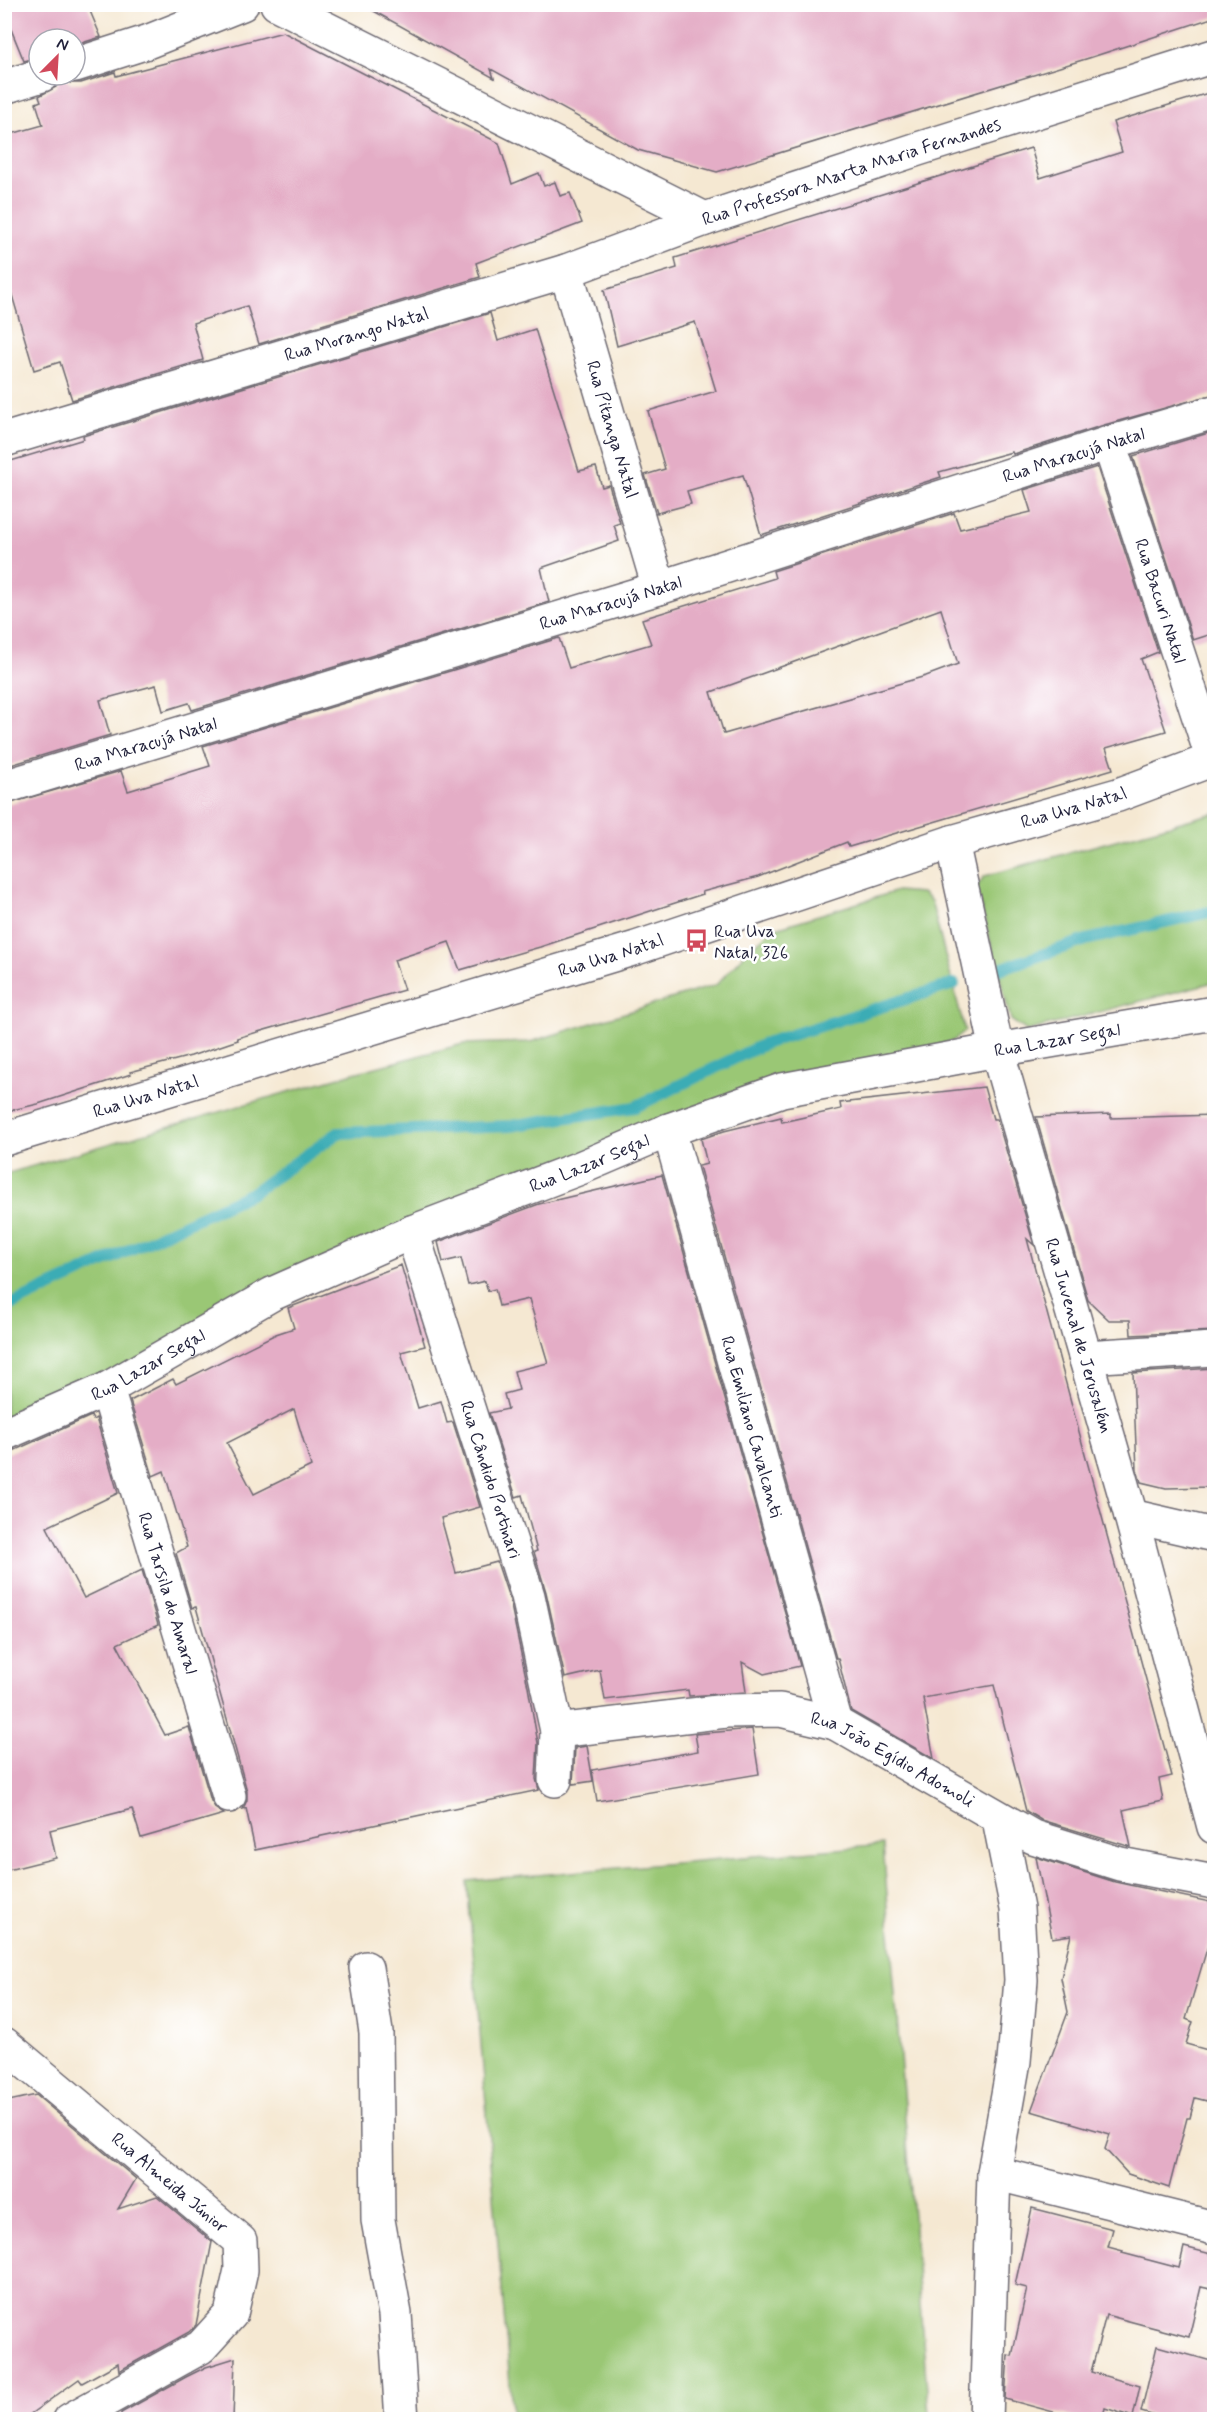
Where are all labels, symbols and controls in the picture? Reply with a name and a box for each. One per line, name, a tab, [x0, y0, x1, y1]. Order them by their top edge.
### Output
north arrow	[27, 27, 87, 87]
text: N	[53, 33, 72, 56]
street label: Rua Professora Marta Maria Fernandes	[699, 113, 1004, 232]
street label: Rua Morango Natal	[282, 302, 432, 368]
street label: Rua Pitanga Natal	[580, 358, 643, 501]
street label: Rua Maracujá Natal	[1000, 422, 1148, 489]
street label: Rua Bacuri Natal	[1128, 536, 1191, 666]
street label: Rua Maracujá Natal	[537, 570, 685, 637]
street label: Rua Maracujá Natal	[72, 712, 220, 778]
street label: Rua Uva Natal	[1018, 782, 1131, 835]
place label: Rua Uva Natal, 326	[714, 920, 788, 965]
bus stop icon: Rua Uva Natal, 326	[683, 928, 709, 954]
street label: Rua Uva Natal	[555, 929, 667, 984]
street label: Rua Lazar Segal	[992, 1018, 1122, 1063]
street label: Rua Uva Natal	[90, 1070, 202, 1124]
street label: Rua Lazar Segal	[526, 1129, 653, 1199]
street label: Rua Juvenal de Jerusalém	[1039, 1236, 1118, 1436]
street label: Rua Lazar Segal	[88, 1324, 210, 1407]
street label: Rua Emiliano Cavalcanti	[714, 1333, 788, 1521]
street label: Rua Cândido Portinari	[454, 1398, 526, 1562]
street label: Rua Tarsila do Amaral	[132, 1510, 203, 1677]
street label: Rua João Egídio Adomoli	[808, 1707, 978, 1814]
street label: Rua Almeida Júnior	[106, 2128, 233, 2239]

